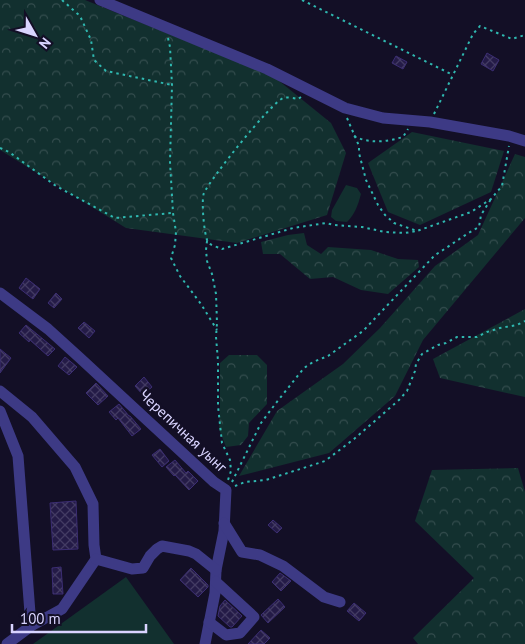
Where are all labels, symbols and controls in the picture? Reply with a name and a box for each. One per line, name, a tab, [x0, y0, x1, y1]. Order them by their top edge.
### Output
north arrow	[10, 10, 60, 60]
text: N	[35, 34, 55, 52]
street label: Черепичная уынг	[135, 385, 232, 476]
scale bar	[12, 602, 146, 634]
text: 100 m	[20, 609, 61, 628]

